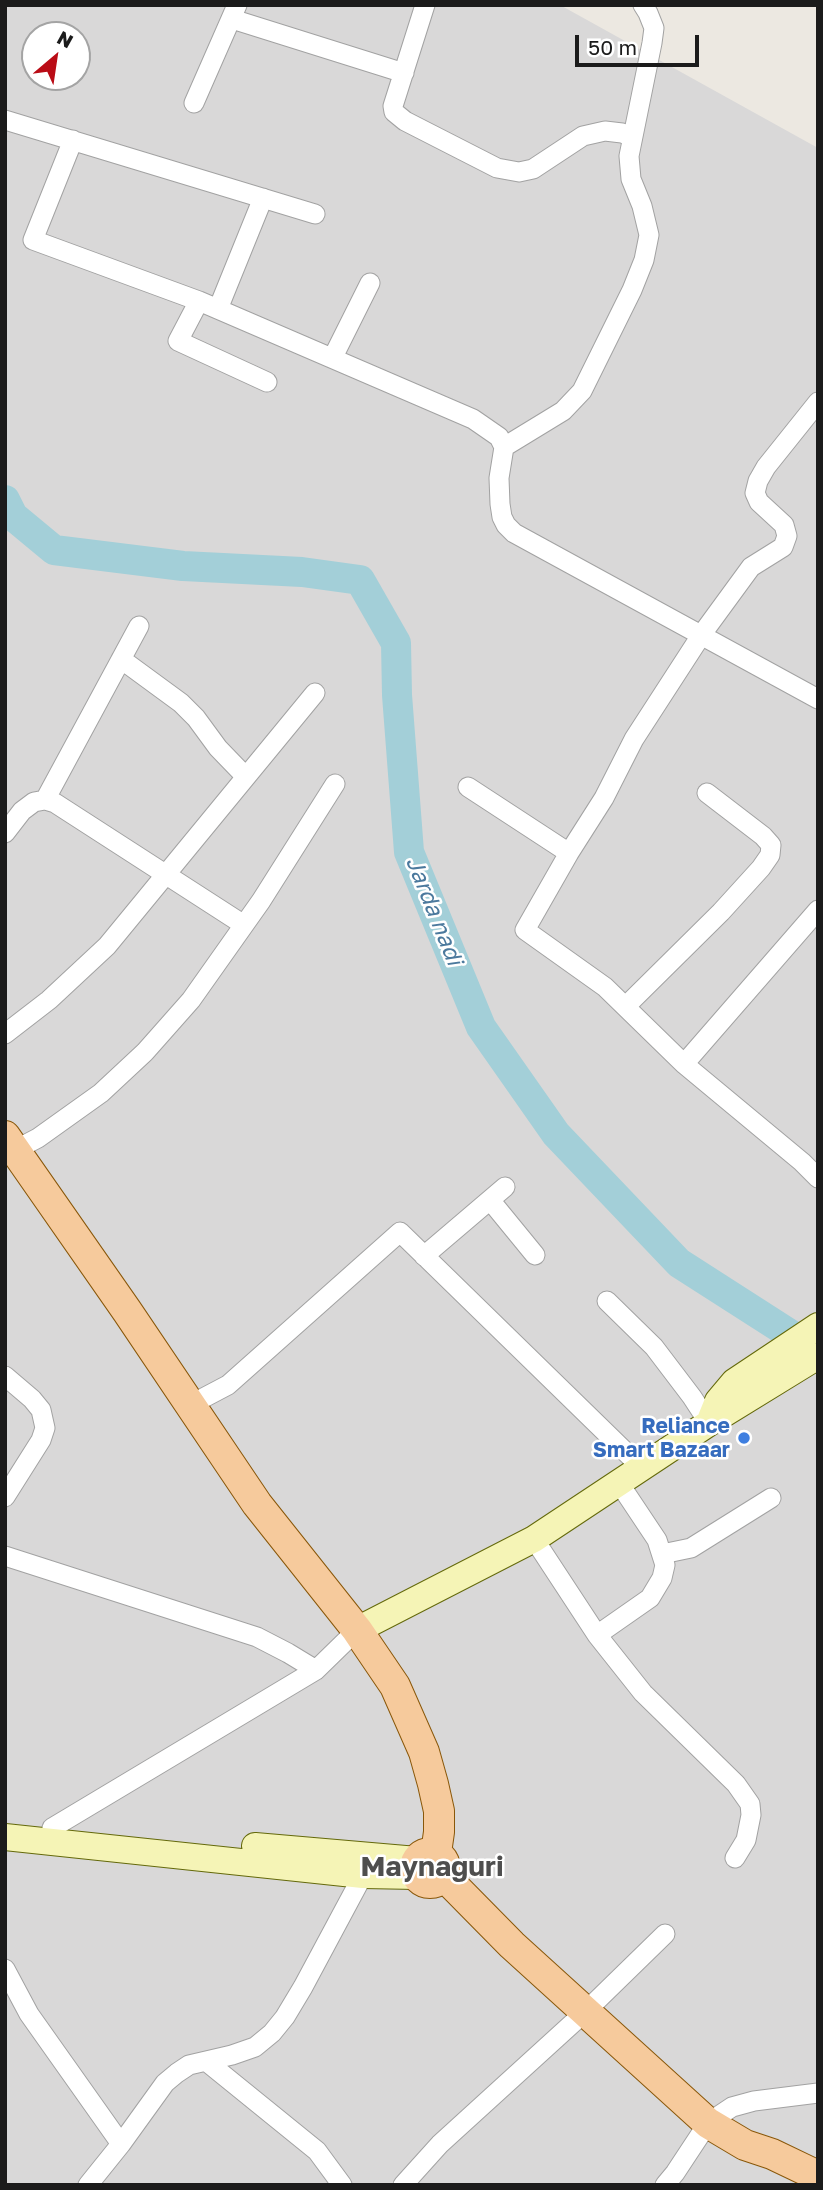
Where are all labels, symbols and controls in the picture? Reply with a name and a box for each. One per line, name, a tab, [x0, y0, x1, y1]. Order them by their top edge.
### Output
north arrow	[21, 21, 91, 91]
scale bar	[578, 21, 702, 65]
text: N	[54, 25, 77, 53]
text: 50 m	[588, 34, 637, 60]
water label: Jarda nadi	[400, 853, 468, 969]
place label: Reliance Smart Bazaar	[593, 1413, 730, 1463]
marker: Reliance Smart Bazaar	[736, 1430, 752, 1446]
district label: Maynaguri	[360, 1850, 504, 1884]

